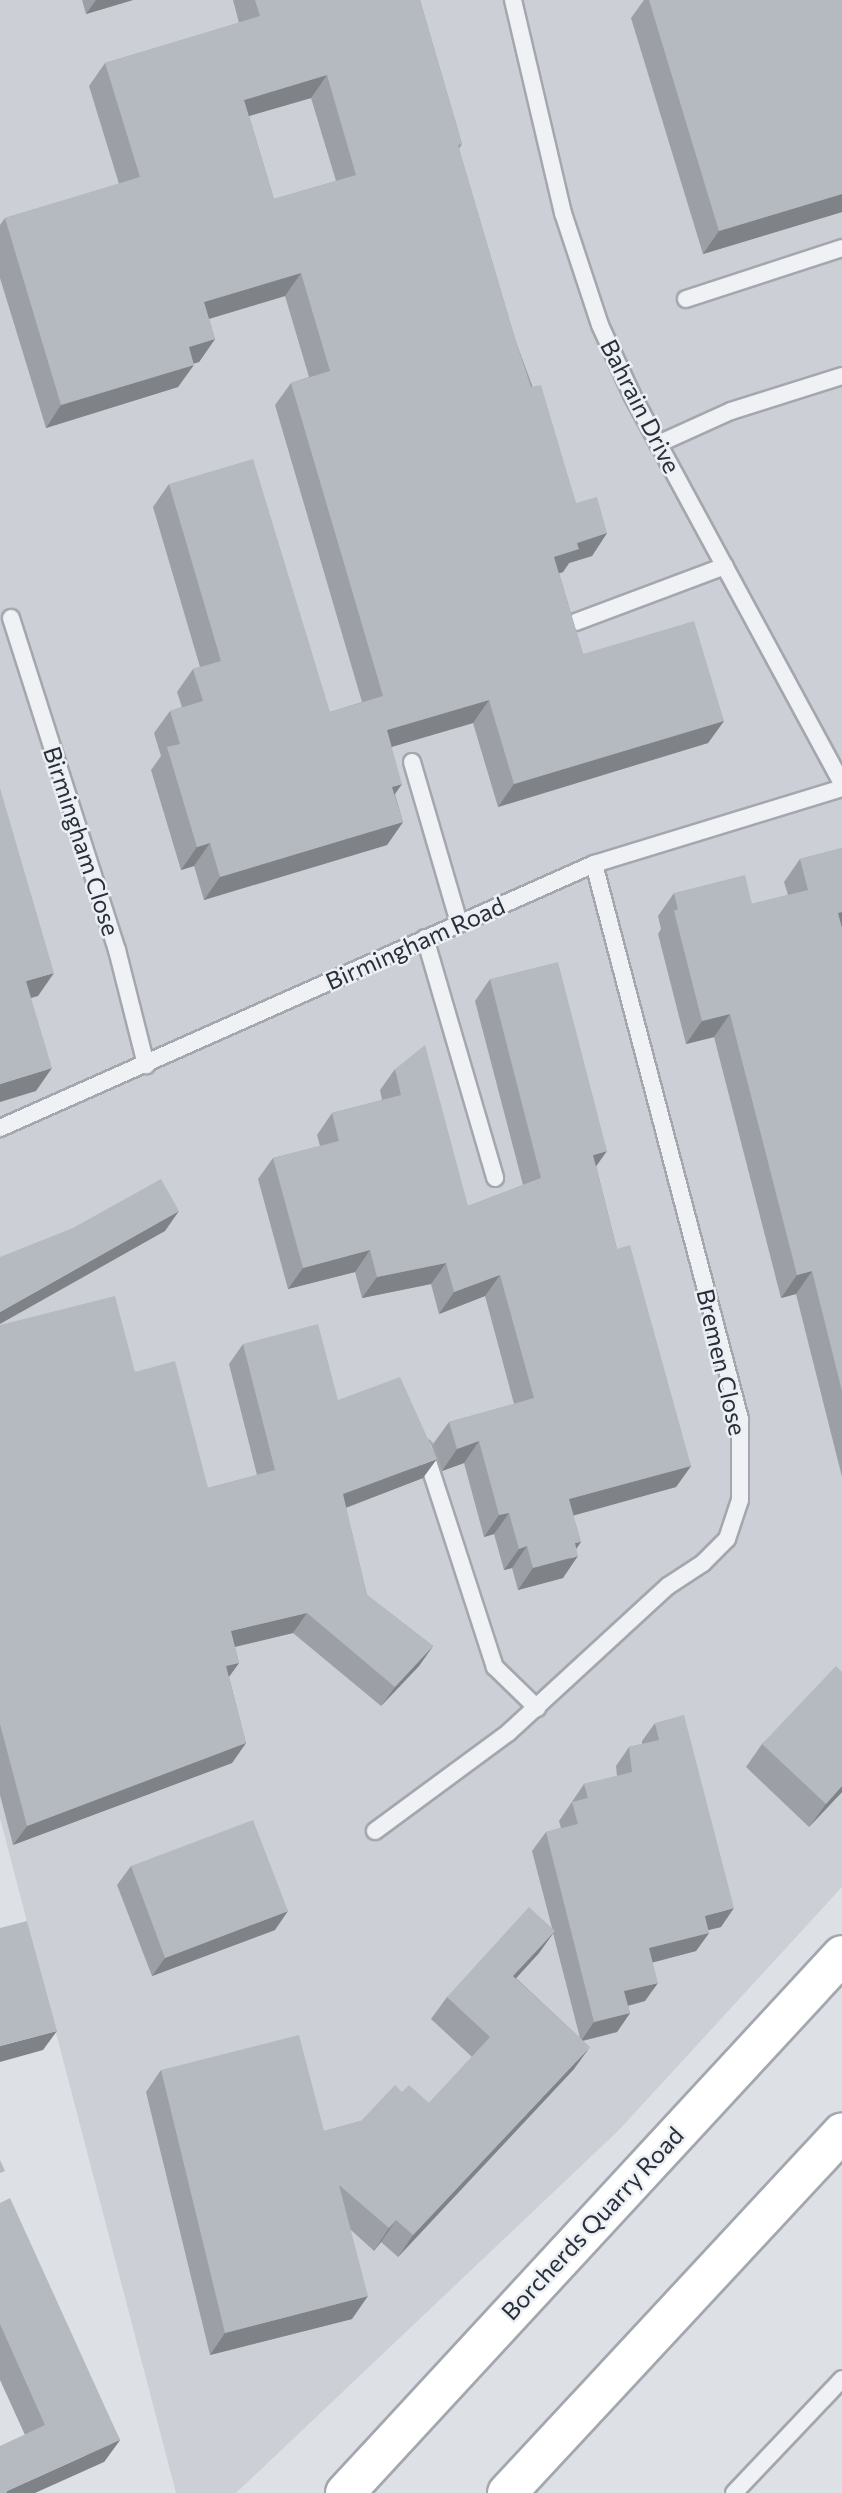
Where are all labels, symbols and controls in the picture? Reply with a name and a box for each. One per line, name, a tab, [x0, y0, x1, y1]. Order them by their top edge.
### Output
street label: Bahrain Drive	[595, 334, 687, 478]
street label: Birmingham Close	[38, 743, 126, 939]
street label: Birmingham Road	[321, 891, 509, 995]
street label: Bremen Close	[691, 1286, 753, 1438]
street label: Borcherds Quarry Road	[495, 2120, 689, 2326]

